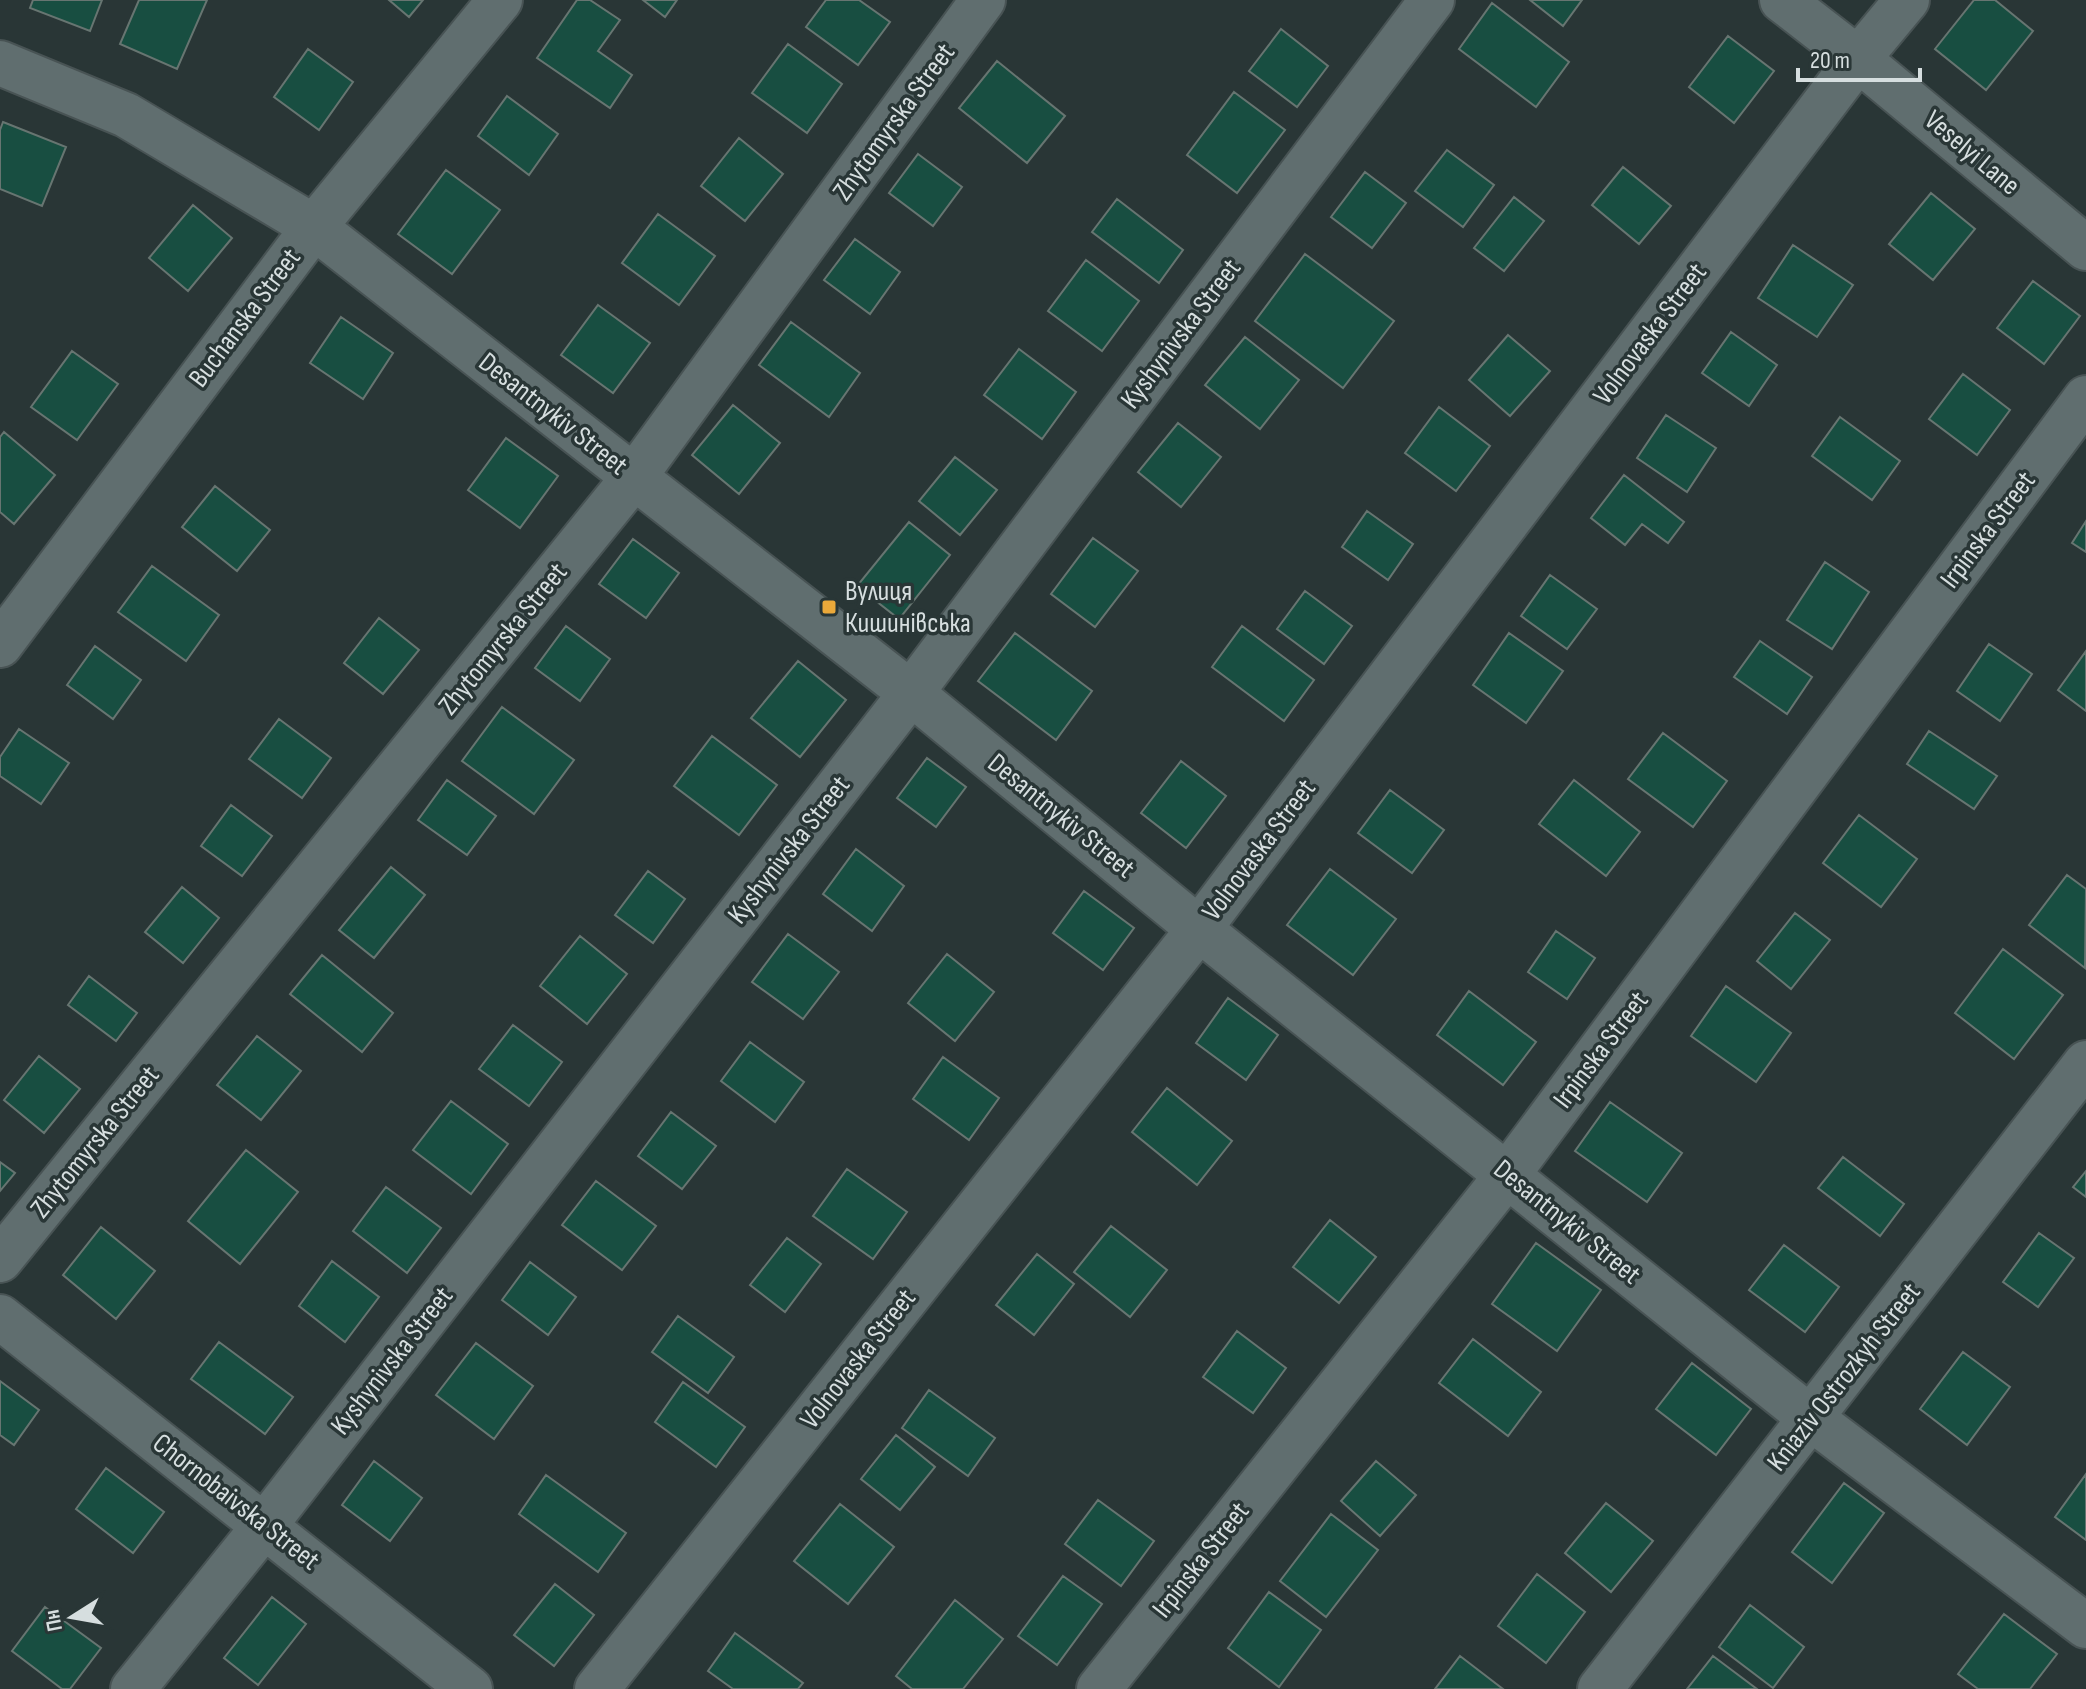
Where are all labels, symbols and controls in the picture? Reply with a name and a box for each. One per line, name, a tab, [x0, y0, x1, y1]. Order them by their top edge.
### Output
scale bar	[1798, 32, 1920, 82]
street label: Zhytomyrska Street	[826, 37, 962, 207]
text: 20 m	[1810, 46, 1850, 75]
street label: Veselyi Lane	[1918, 104, 2026, 202]
street label: Buchanska Street	[182, 242, 308, 394]
street label: Kyshynivska Street	[1114, 253, 1248, 415]
street label: Volnovaska Street	[1586, 257, 1714, 411]
street label: Desantnykiv Street	[472, 346, 634, 482]
street label: Irpinska Street	[1933, 465, 2043, 595]
street label: Zhytomyrska Street	[432, 556, 574, 722]
place label: Вулиця Кишинівська	[845, 575, 971, 640]
marker: Вулиця Кишинівська	[820, 598, 838, 616]
street label: Desantnykiv Street	[981, 747, 1141, 885]
street label: Kyshynivska Street	[721, 769, 857, 931]
street label: Volnovaska Street	[1195, 773, 1323, 927]
street label: Irpinska Street	[1546, 985, 1656, 1115]
street label: Zhytomyrska Street	[24, 1059, 166, 1225]
street label: Desantnykiv Street	[1487, 1153, 1647, 1291]
street label: Kniaziv Ostrozkyh Street	[1760, 1276, 1928, 1478]
street label: Kyshynivska Street	[324, 1280, 460, 1442]
street label: Volnovaska Street	[793, 1283, 923, 1435]
street label: Chornobaivska Street	[146, 1427, 326, 1577]
street label: Irpinska Street	[1146, 1496, 1256, 1624]
north arrow	[32, 1577, 112, 1657]
text: Пн	[39, 1608, 69, 1634]

